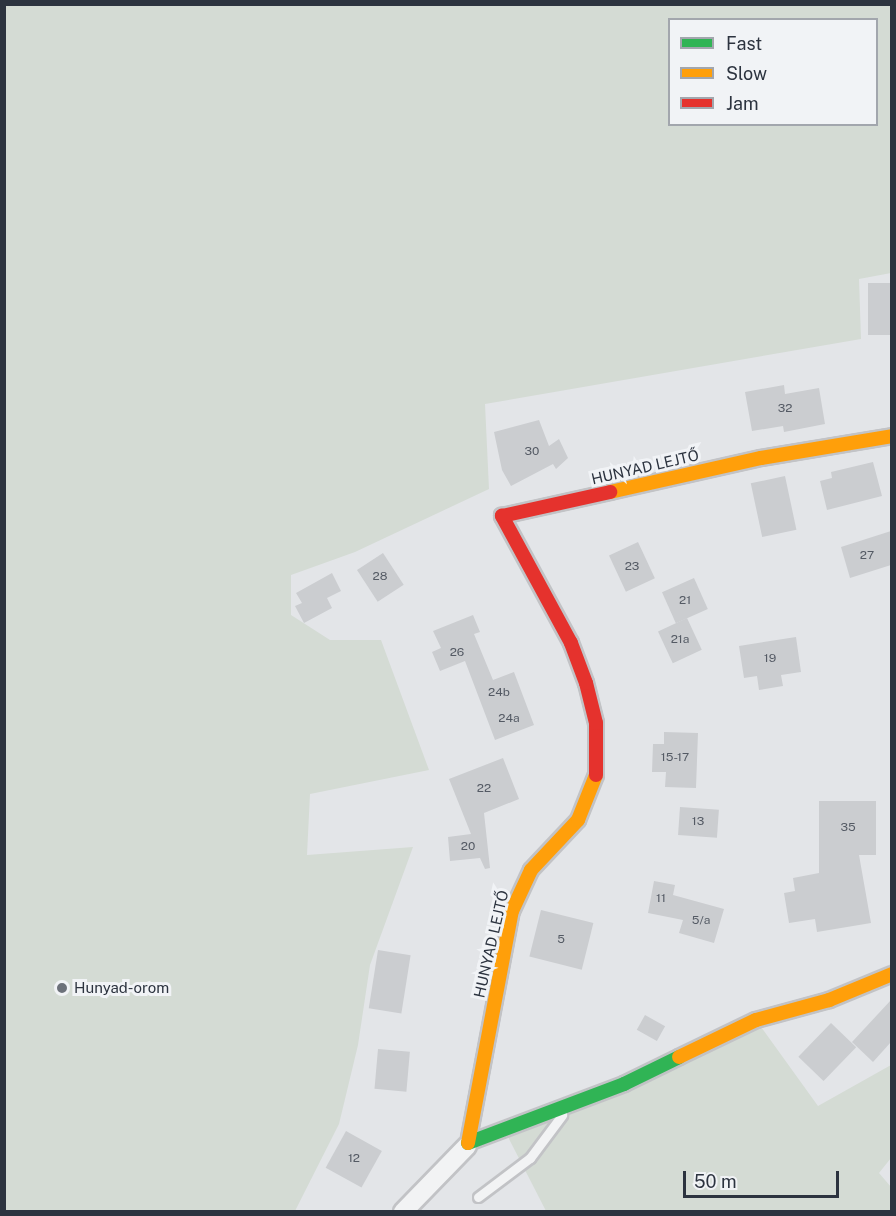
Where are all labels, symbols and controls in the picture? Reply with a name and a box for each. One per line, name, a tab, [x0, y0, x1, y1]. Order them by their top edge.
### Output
legend	[668, 18, 878, 126]
text: Fast	[726, 33, 762, 54]
text: Slow	[726, 63, 767, 84]
text: Jam	[726, 93, 759, 114]
house number: 32	[778, 402, 792, 416]
house number: 30	[525, 445, 539, 459]
street label: HUNYAD LEJTŐ	[590, 446, 700, 488]
house number: 27	[860, 549, 874, 563]
house number: 23	[625, 560, 639, 574]
house number: 28	[373, 570, 387, 584]
house number: 21	[679, 594, 691, 608]
house number: 21a	[671, 633, 689, 647]
house number: 26	[450, 646, 464, 660]
house number: 19	[764, 652, 776, 666]
house number: 24b	[488, 686, 510, 700]
house number: 24a	[498, 712, 520, 726]
house number: 15-17	[661, 751, 689, 765]
house number: 22	[477, 782, 491, 796]
house number: 13	[692, 815, 704, 829]
house number: 35	[840, 821, 856, 835]
house number: 20	[461, 840, 475, 854]
street label: HUNYAD LEJTŐ	[470, 889, 512, 999]
house number: 11	[656, 892, 666, 906]
house number: 5/a	[692, 914, 710, 928]
house number: 5	[557, 933, 565, 947]
place label: Hunyad-orom	[74, 979, 169, 997]
marker: Hunyad-orom	[55, 981, 69, 995]
house number: 12	[348, 1152, 360, 1166]
scale bar	[686, 1159, 842, 1197]
text: 50 m	[694, 1171, 737, 1192]

